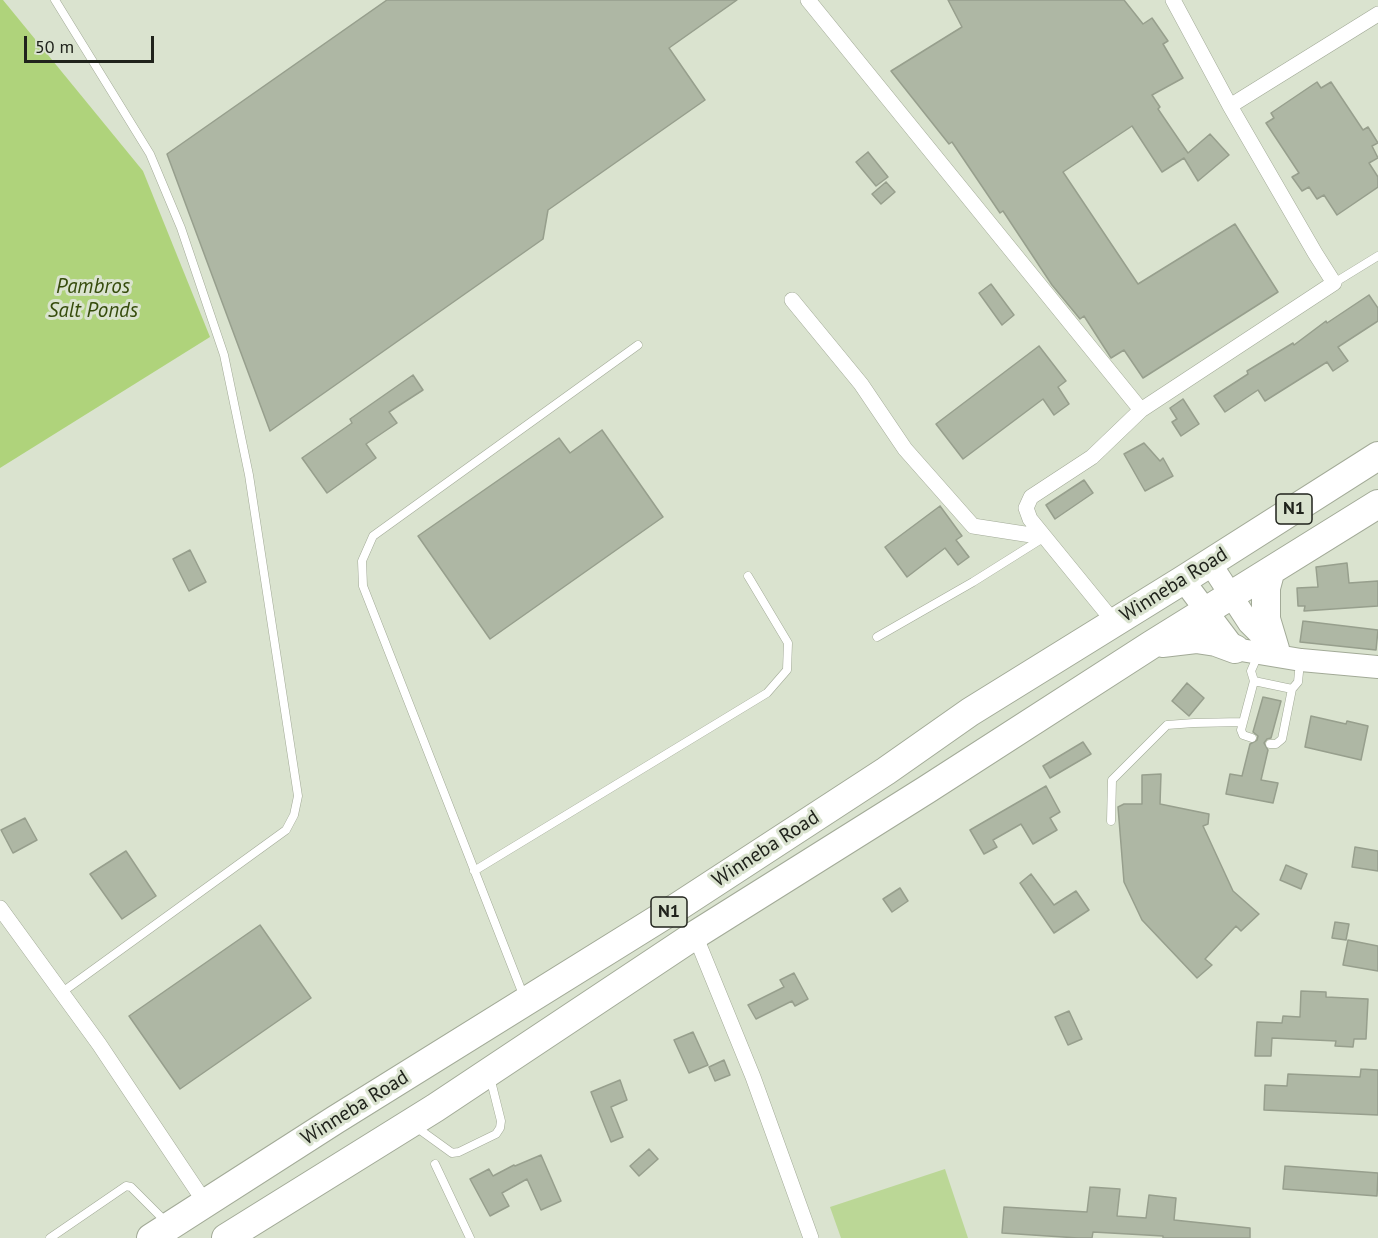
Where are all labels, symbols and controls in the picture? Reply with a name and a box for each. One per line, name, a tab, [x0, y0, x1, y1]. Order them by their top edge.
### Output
scale bar	[27, 24, 158, 62]
text: 50 m	[35, 35, 74, 58]
water label: Pambros Salt Ponds	[48, 274, 138, 324]
road number: N1	[1276, 494, 1312, 524]
street label: Winneba Road	[1116, 542, 1232, 628]
street label: Winneba Road	[708, 806, 824, 892]
road number: N1	[651, 897, 687, 927]
street label: Winneba Road	[297, 1065, 413, 1151]

